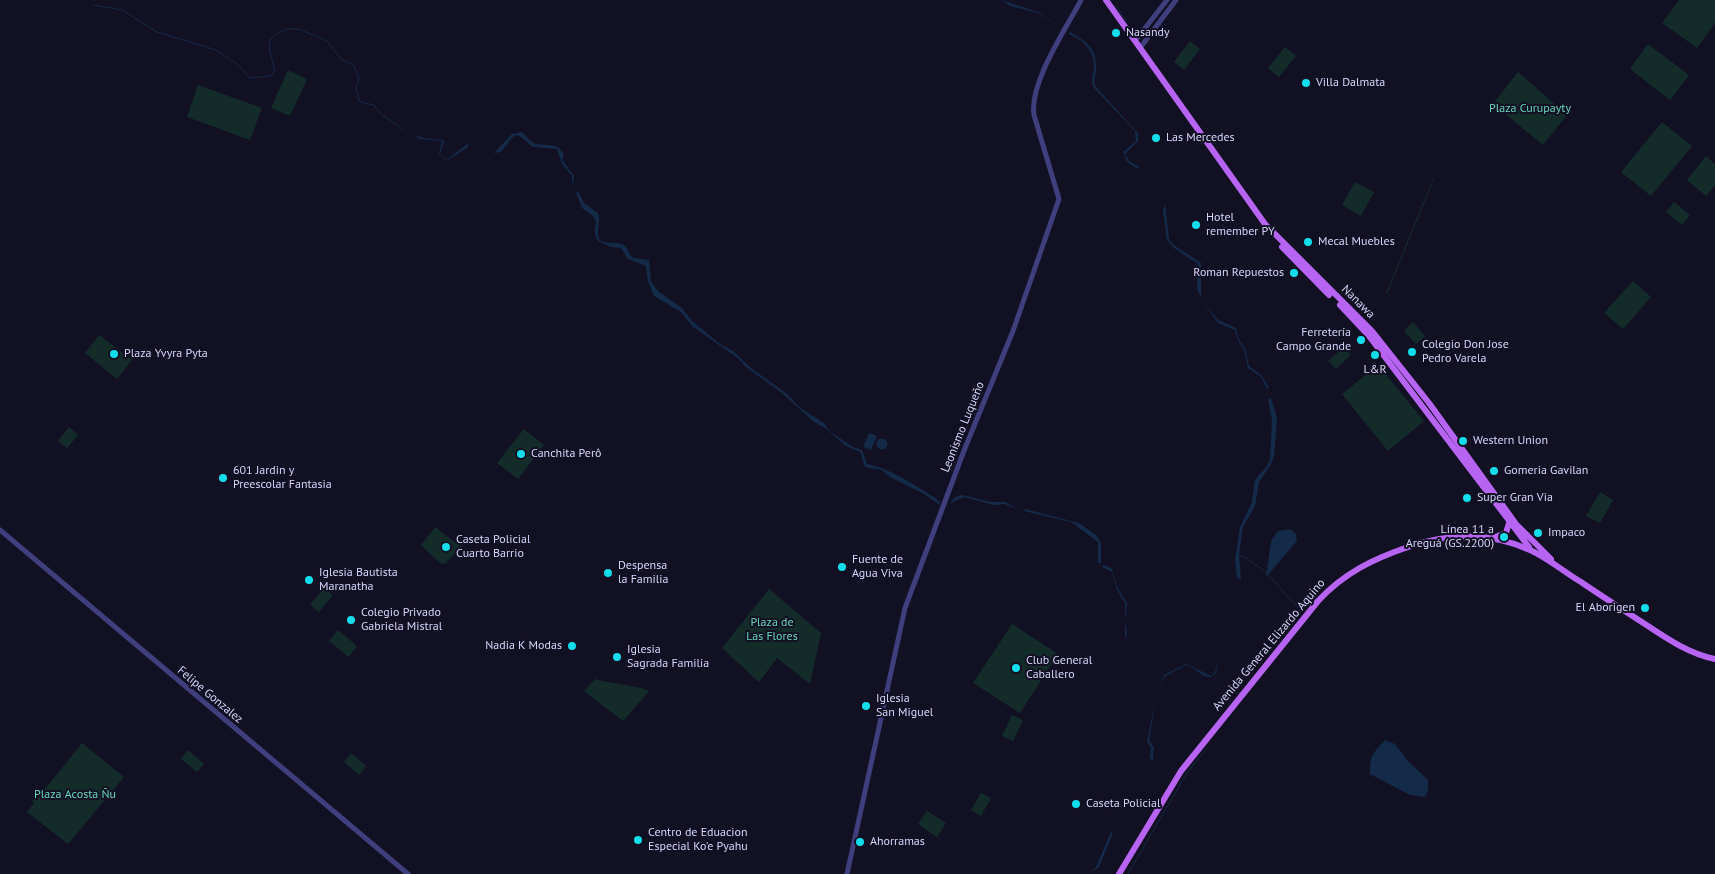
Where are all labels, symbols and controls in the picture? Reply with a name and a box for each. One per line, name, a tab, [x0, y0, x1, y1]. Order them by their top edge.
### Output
place label: Nasandy	[1126, 26, 1170, 40]
marker: Nasandy	[1110, 27, 1122, 39]
place label: Villa Dalmata	[1316, 76, 1385, 90]
marker: Villa Dalmata	[1300, 77, 1312, 89]
park label: Plaza Curupayty	[1489, 102, 1571, 116]
place label: Las Mercedes	[1166, 131, 1235, 145]
marker: Las Mercedes	[1150, 132, 1162, 144]
place label: Hotel remember PY	[1206, 211, 1275, 239]
marker: Hotel remember PY	[1190, 219, 1202, 231]
place label: Mecal Muebles	[1318, 235, 1395, 249]
marker: Mecal Muebles	[1302, 236, 1314, 248]
place label: Roman Repuestos	[1193, 266, 1284, 280]
marker: Roman Repuestos	[1288, 267, 1300, 279]
street label: Nanawa	[1338, 282, 1378, 322]
place label: Ferretería Campo Grande	[1276, 326, 1351, 354]
marker: Ferretería Campo Grande	[1355, 334, 1367, 346]
place label: Colegio Don Jose Pedro Varela	[1422, 338, 1509, 366]
marker: Colegio Don Jose Pedro Varela	[1406, 346, 1418, 358]
place label: Plaza Yvyra Pyta	[124, 347, 208, 361]
marker: Plaza Yvyra Pyta	[108, 348, 120, 360]
marker: L&R	[1369, 349, 1381, 361]
place label: L&R	[1363, 363, 1387, 377]
street label: Leonismo Luqueño	[938, 380, 988, 474]
place label: Western Union	[1473, 434, 1548, 448]
marker: Western Union	[1457, 435, 1469, 447]
place label: Canchita Perô	[531, 447, 601, 461]
marker: Canchita Perô	[515, 448, 527, 460]
place label: 601 Jardin y Preescolar Fantasia	[233, 464, 332, 492]
place label: Gomeria Gavilan	[1504, 464, 1588, 478]
marker: Gomeria Gavilan	[1488, 465, 1500, 477]
marker: 601 Jardin y Preescolar Fantasia	[217, 472, 229, 484]
place label: Super Gran Via	[1477, 491, 1553, 505]
marker: Super Gran Via	[1461, 492, 1473, 504]
place label: Línea 11 a Areguá (GS.2200)	[1406, 523, 1494, 551]
place label: Impaco	[1548, 526, 1585, 540]
marker: Impaco	[1532, 527, 1544, 539]
marker: Línea 11 a Areguá (GS.2200)	[1498, 531, 1510, 543]
place label: Caseta Policial Cuarto Barrio	[456, 533, 530, 561]
marker: Caseta Policial Cuarto Barrio	[440, 541, 452, 553]
place label: Fuente de Agua Viva	[852, 553, 903, 581]
place label: Despensa la Familia	[618, 559, 668, 587]
marker: Fuente de Agua Viva	[836, 561, 848, 573]
place label: Iglesia Bautista Maranatha	[319, 566, 398, 594]
marker: Despensa la Familia	[602, 567, 614, 579]
marker: Iglesia Bautista Maranatha	[303, 574, 315, 586]
street label: Avenida General Elizardo Aquino	[1210, 576, 1328, 714]
place label: El Aborigen	[1576, 601, 1635, 615]
marker: El Aborigen	[1639, 602, 1651, 614]
place label: Colegio Privado Gabriela Mistral	[361, 606, 442, 634]
marker: Colegio Privado Gabriela Mistral	[345, 614, 357, 626]
park label: Plaza de Las Flores	[746, 616, 798, 644]
place label: Nadia K Modas	[485, 639, 562, 653]
marker: Nadia K Modas	[566, 640, 578, 652]
place label: Iglesia Sagrada Familia	[627, 643, 709, 671]
marker: Iglesia Sagrada Familia	[611, 651, 623, 663]
place label: Club General Caballero	[1026, 654, 1092, 682]
marker: Club General Caballero	[1010, 662, 1022, 674]
street label: Felipe Gonzalez	[174, 663, 246, 727]
place label: Iglesia San Miguel	[876, 692, 933, 720]
marker: Iglesia San Miguel	[860, 700, 872, 712]
park label: Plaza Acosta Ñu	[34, 788, 116, 802]
place label: Caseta Policial	[1086, 797, 1160, 811]
marker: Caseta Policial	[1070, 798, 1082, 810]
place label: Centro de Eduacion Especial Ko'e Pyahu	[648, 826, 748, 854]
marker: Centro de Eduacion Especial Ko'e Pyahu	[632, 834, 644, 846]
place label: Ahorramas	[870, 835, 925, 849]
marker: Ahorramas	[854, 836, 866, 848]

